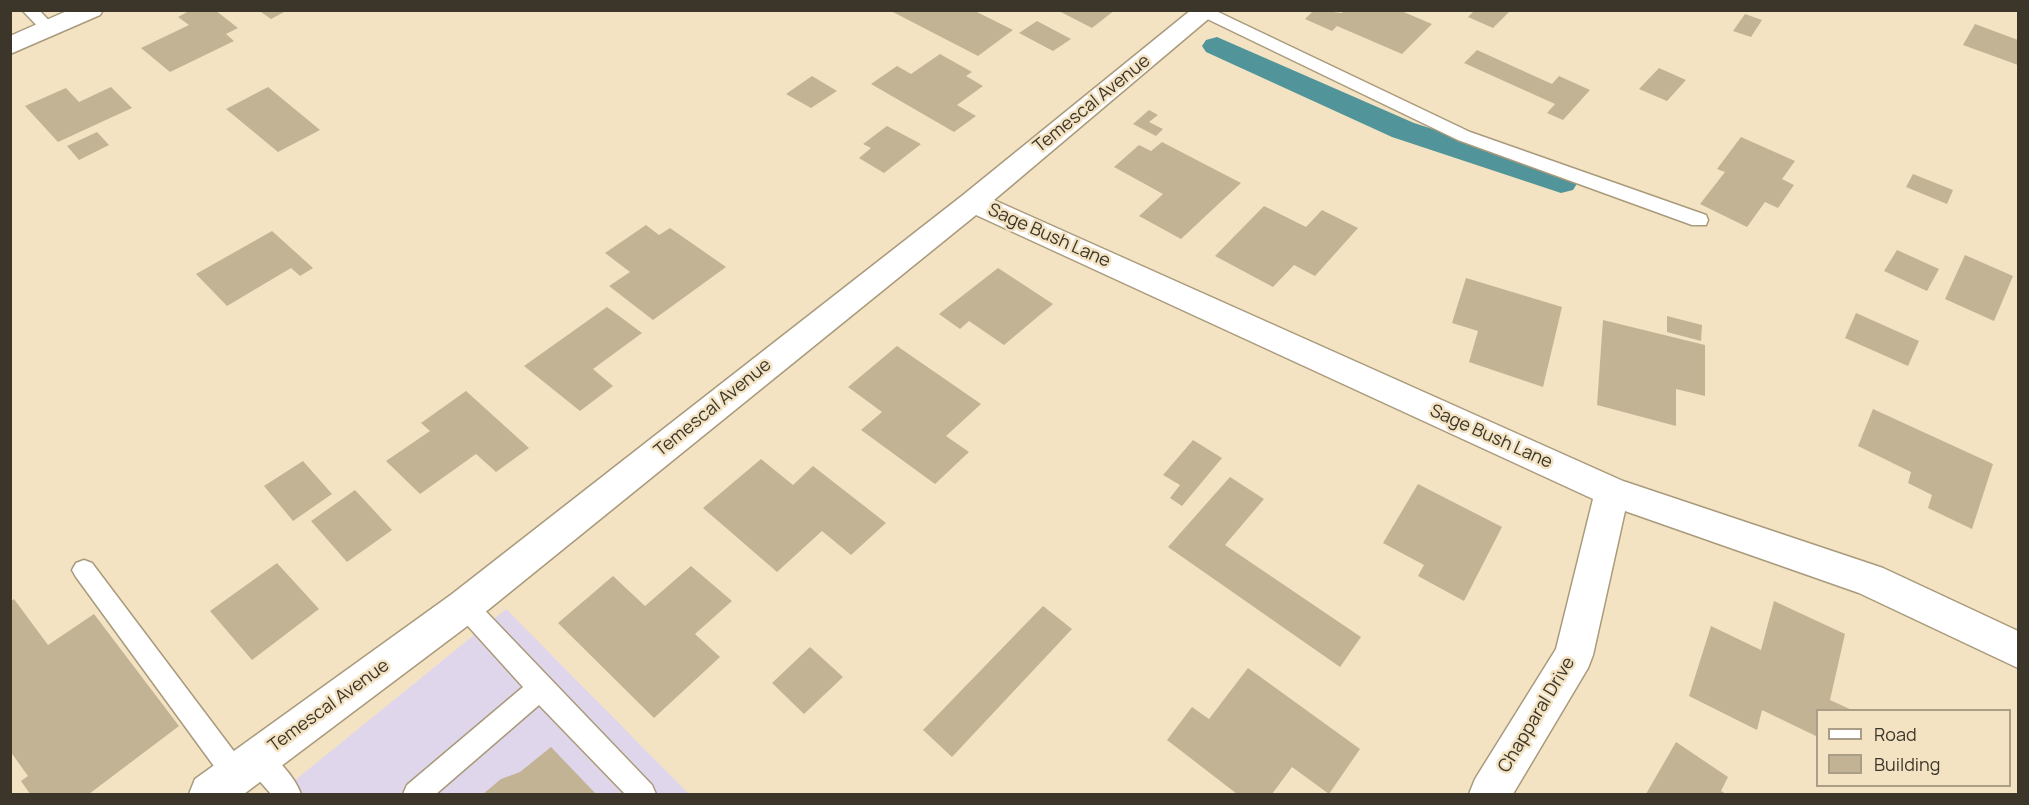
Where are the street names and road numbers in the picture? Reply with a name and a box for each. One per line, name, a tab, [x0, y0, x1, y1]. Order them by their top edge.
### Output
street label: Temescal Avenue	[1029, 50, 1155, 158]
street label: Sage Bush Lane	[984, 199, 1114, 273]
street label: Temescal Avenue	[650, 354, 776, 462]
street label: Sage Bush Lane	[1426, 400, 1556, 474]
street label: Chapparal Drive	[1494, 653, 1580, 777]
street label: Temescal Avenue	[264, 655, 394, 757]

